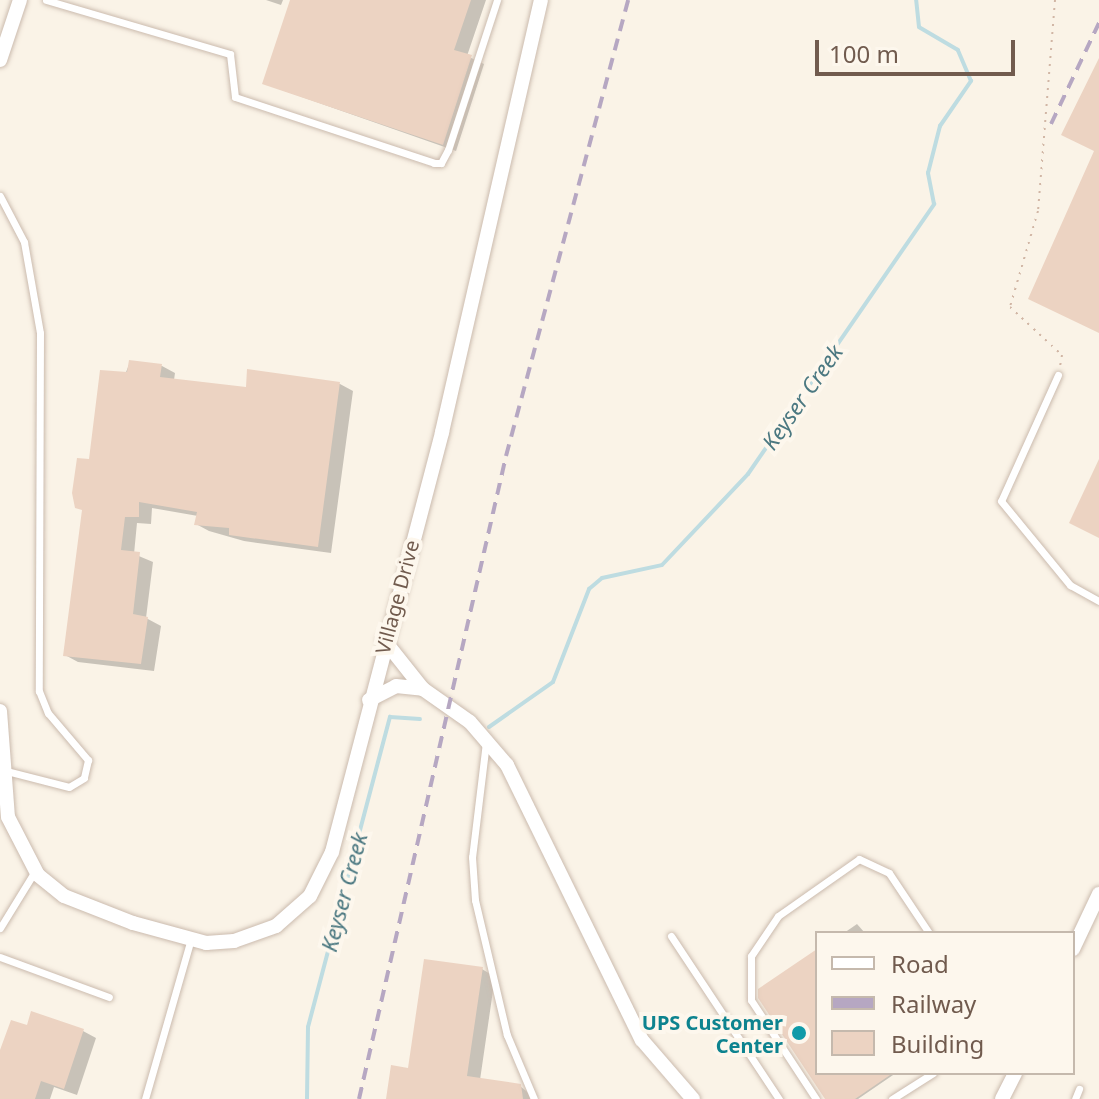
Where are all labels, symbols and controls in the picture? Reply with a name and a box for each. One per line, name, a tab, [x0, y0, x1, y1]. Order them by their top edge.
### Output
scale bar	[819, 24, 1019, 74]
text: 100 m	[829, 37, 899, 70]
water label: Keyser Creek	[756, 339, 848, 455]
street label: Village Drive	[370, 537, 424, 657]
water label: Keyser Creek	[315, 830, 373, 954]
legend	[815, 931, 1075, 1075]
text: Road	[891, 947, 949, 980]
text: Railway	[891, 987, 976, 1020]
place label: UPS Customer Center	[642, 1010, 783, 1057]
marker: UPS Customer Center	[790, 1024, 808, 1042]
text: Building	[891, 1027, 984, 1060]

